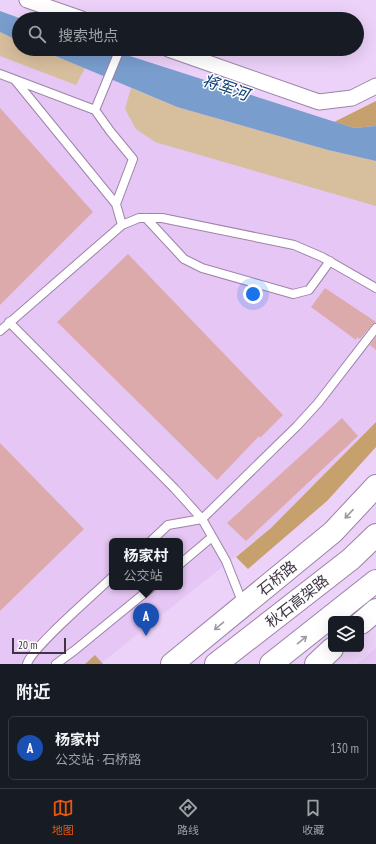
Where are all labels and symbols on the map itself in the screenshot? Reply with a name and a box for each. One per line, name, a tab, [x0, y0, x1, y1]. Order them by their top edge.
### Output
water label: 将军河	[200, 70, 255, 105]
your location	[243, 284, 263, 304]
one-way arrow	[344, 509, 354, 519]
street label: 石桥路	[254, 556, 300, 600]
street label: 秋石高架路	[262, 570, 332, 632]
pin: A	[133, 603, 159, 636]
one-way arrow	[213, 621, 224, 630]
one-way arrow	[296, 635, 307, 644]
scale bar	[12, 636, 66, 655]

